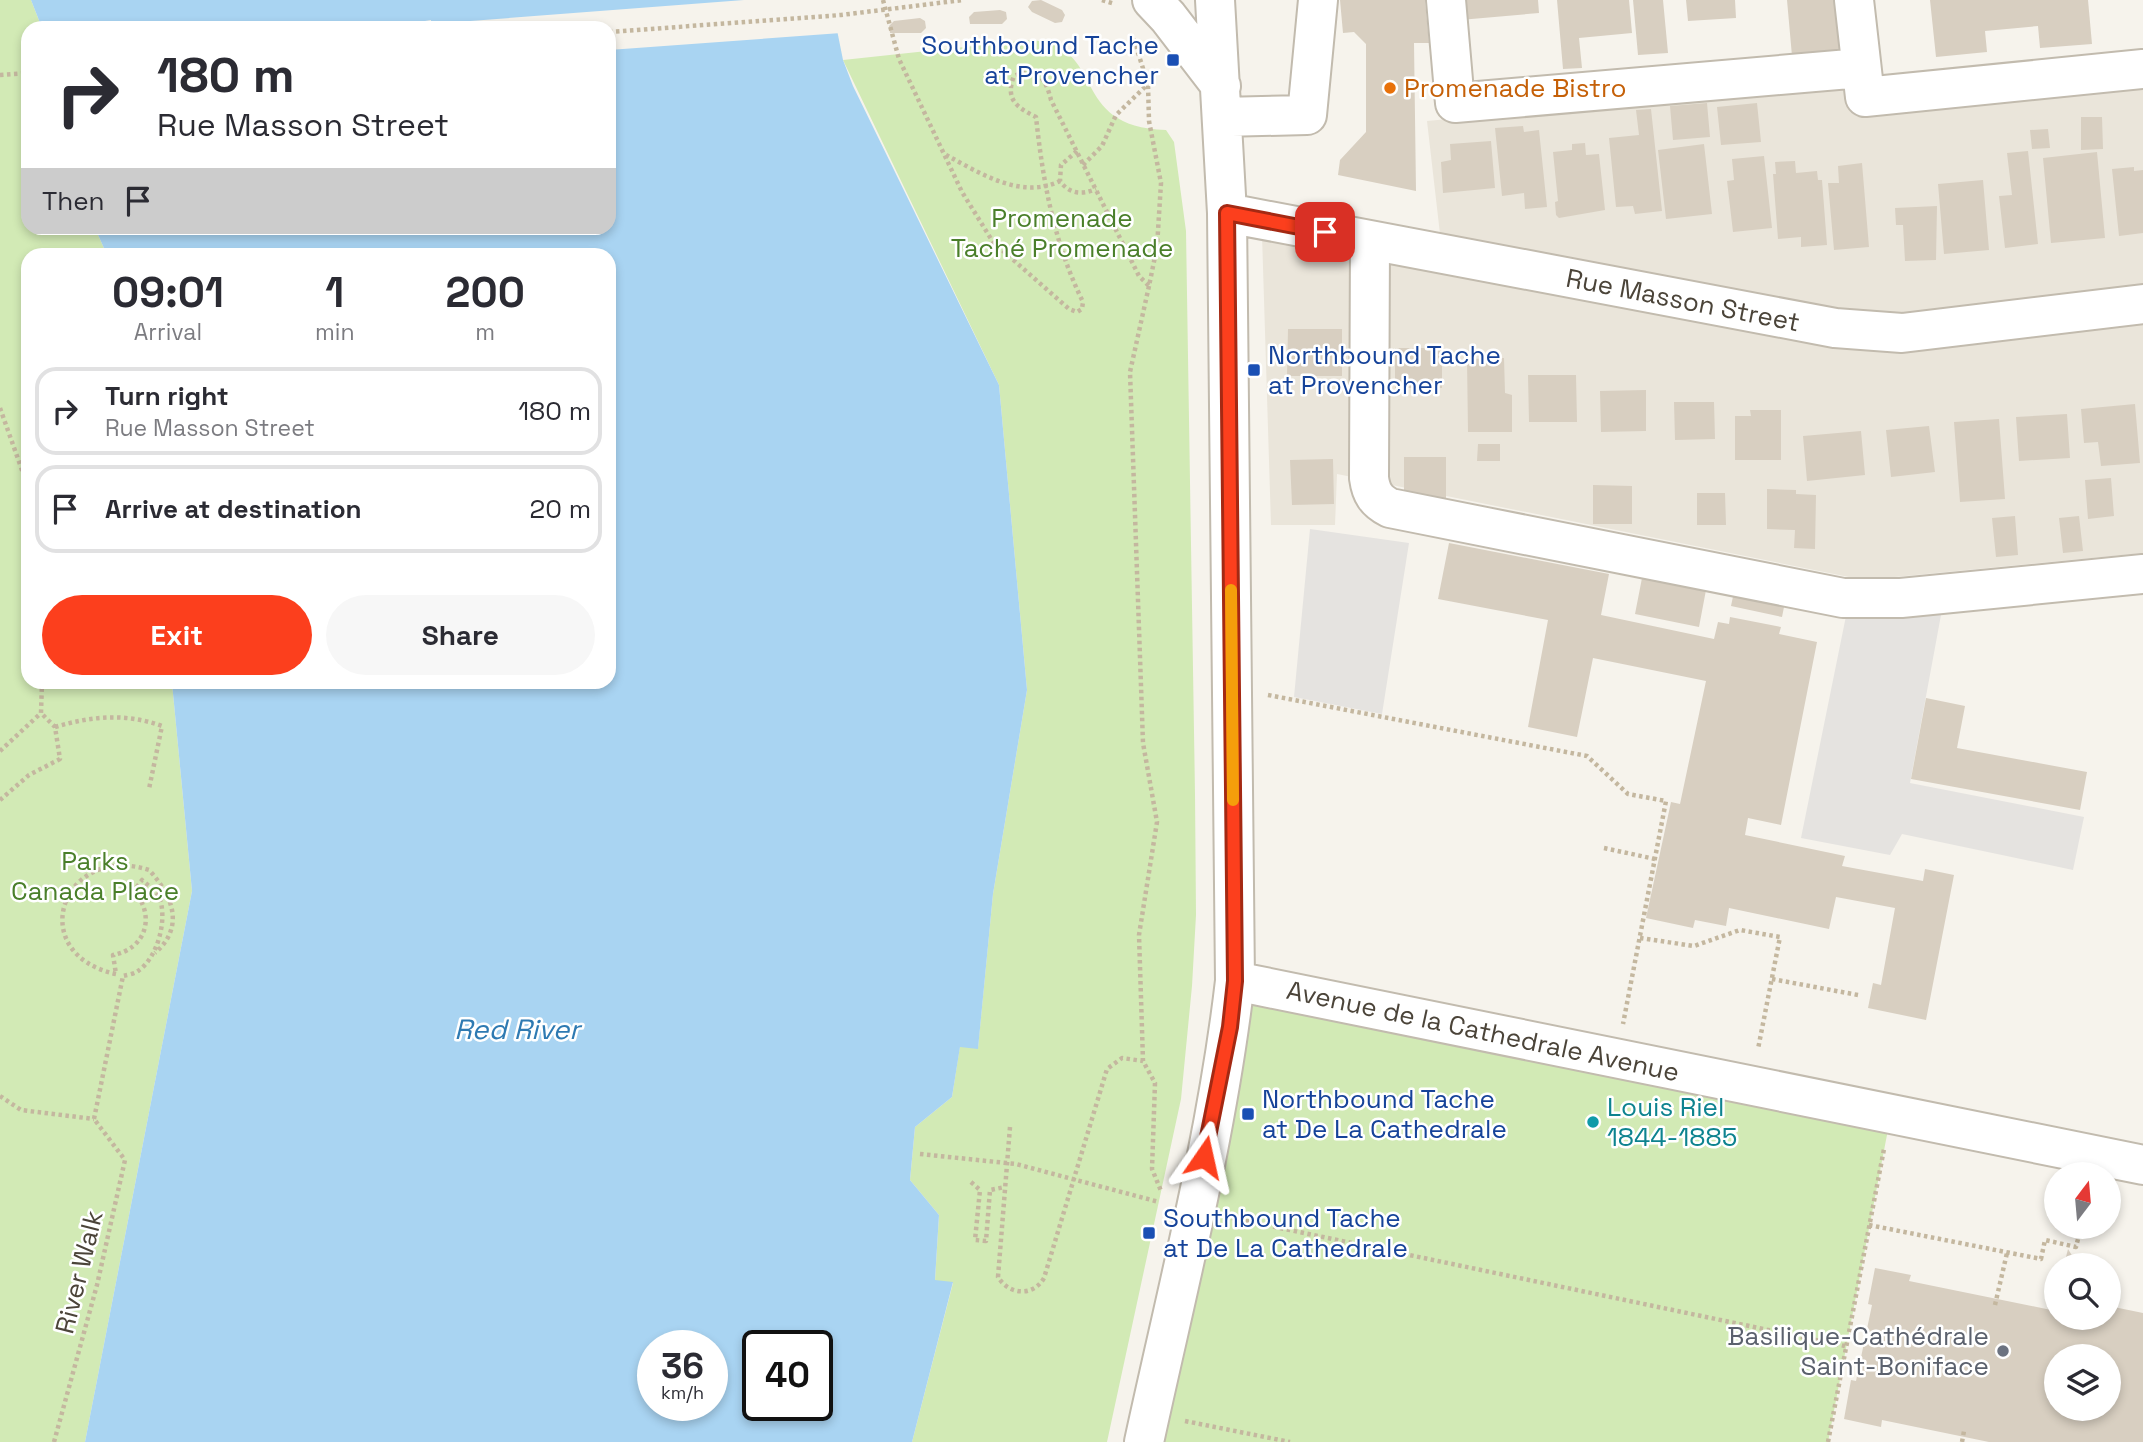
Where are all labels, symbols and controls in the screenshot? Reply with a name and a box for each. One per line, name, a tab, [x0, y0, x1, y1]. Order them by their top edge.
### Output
place label: Southbound Tache at Provencher	[921, 28, 1159, 92]
text: 180 m	[157, 44, 295, 106]
icon: right	[42, 49, 133, 140]
marker: Southbound Tache at Provencher	[1165, 52, 1181, 68]
place label: Promenade Bistro	[1404, 71, 1626, 105]
marker: Promenade Bistro	[1382, 80, 1398, 96]
text: Rue Masson Street	[157, 105, 449, 145]
icon: arrive	[119, 182, 157, 220]
text: Then	[42, 184, 105, 218]
park label: Promenade Taché Promenade	[951, 201, 1173, 265]
pin	[1295, 202, 1355, 262]
icon: arrive	[1306, 213, 1344, 251]
street label: Rue Masson Street	[1563, 261, 1803, 339]
text: 09:01	[112, 266, 224, 319]
text: 1	[325, 266, 344, 319]
text: 200	[446, 266, 525, 319]
text: Arrival	[134, 317, 202, 347]
text: min	[315, 317, 355, 347]
text: m	[475, 317, 495, 347]
place label: Northbound Tache at Provencher	[1268, 338, 1501, 402]
marker: Northbound Tache at Provencher	[1246, 362, 1262, 378]
text: Turn right	[105, 379, 229, 413]
icon: right	[46, 392, 84, 430]
text: 180 m	[518, 394, 591, 428]
text: Rue Masson Street	[105, 413, 315, 443]
icon: arrive	[46, 490, 84, 528]
text: Arrive at destination	[105, 492, 362, 526]
text: 20 m	[530, 492, 591, 526]
button: Exit	[42, 595, 312, 675]
button: Share	[326, 595, 595, 675]
park label: Parks Canada Place	[11, 844, 179, 908]
street label: Avenue de la Cathedrale Avenue	[1284, 973, 1682, 1089]
water label: Red River	[454, 1011, 583, 1047]
place label: Northbound Tache at De La Cathedrale	[1262, 1082, 1507, 1146]
place label: Louis Riel 1844-1885	[1607, 1090, 1737, 1154]
marker: Northbound Tache at De La Cathedrale	[1240, 1106, 1256, 1122]
marker: Louis Riel 1844-1885	[1585, 1114, 1601, 1130]
position arrow	[1167, 1120, 1241, 1194]
north arrow	[2044, 1162, 2121, 1239]
map controls	[2044, 1162, 2121, 1421]
place label: Southbound Tache at De La Cathedrale	[1163, 1201, 1408, 1265]
street label: River Walk	[47, 1207, 111, 1337]
marker: Southbound Tache at De La Cathedrale	[1141, 1225, 1157, 1241]
button: search	[2044, 1253, 2121, 1330]
place label: Basilique-Cathédrale Saint-Boniface	[1727, 1319, 1989, 1383]
speed limit sign: 40	[742, 1330, 833, 1421]
marker: Basilique-Cathédrale Saint-Boniface	[1995, 1343, 2011, 1359]
text: 36	[661, 1344, 704, 1388]
button: layers	[2044, 1344, 2121, 1421]
text: km/h	[661, 1381, 704, 1404]

